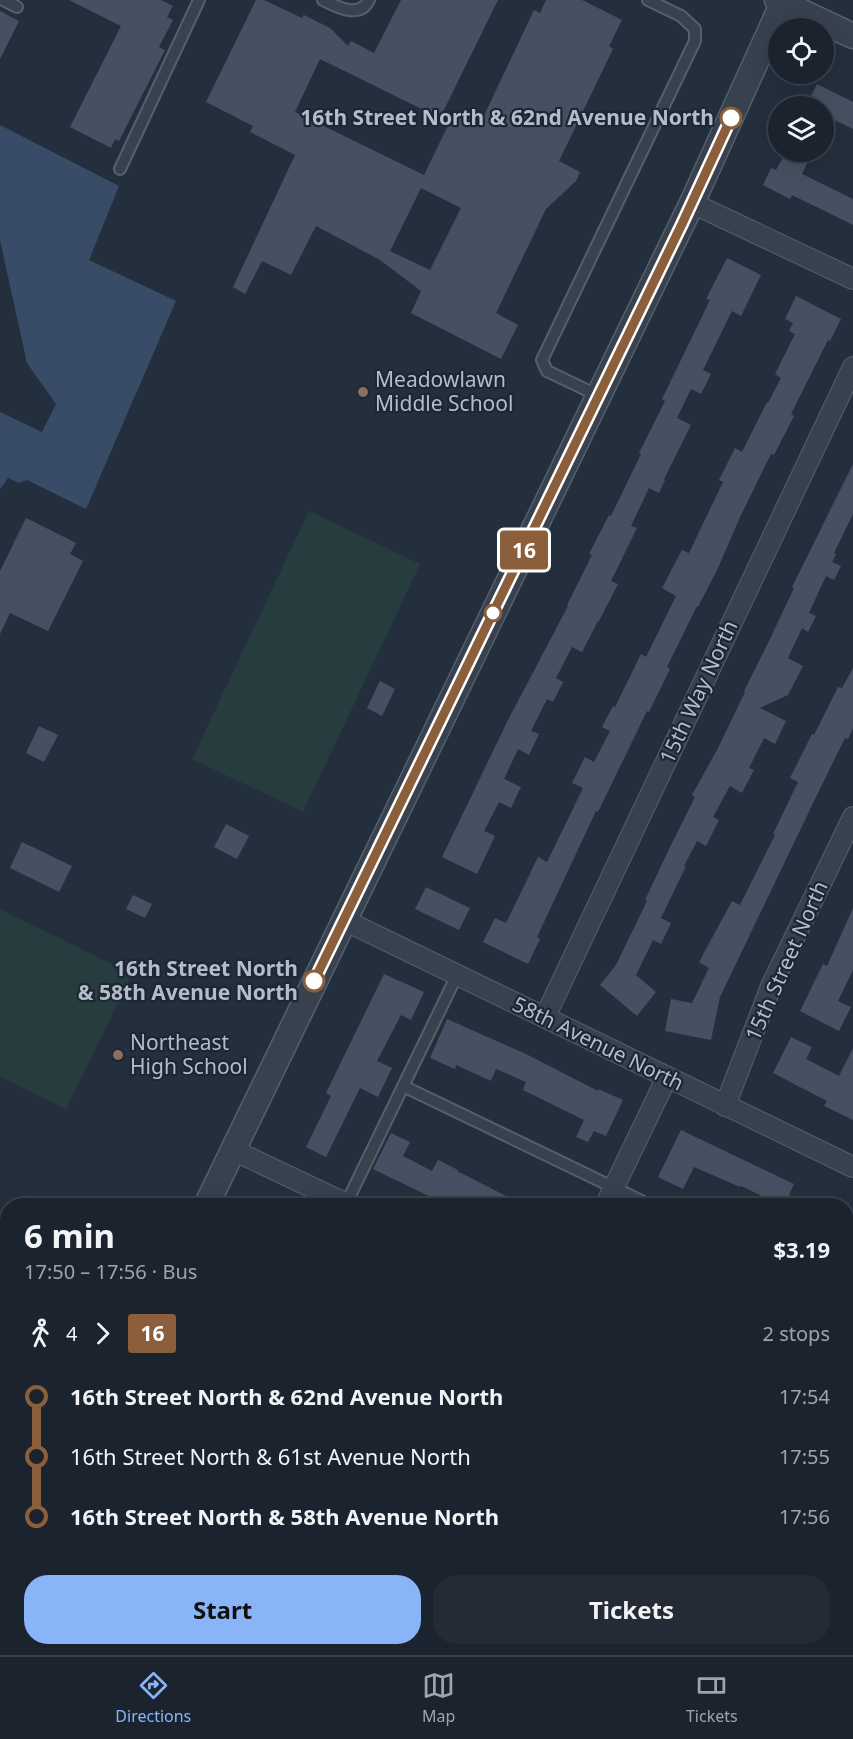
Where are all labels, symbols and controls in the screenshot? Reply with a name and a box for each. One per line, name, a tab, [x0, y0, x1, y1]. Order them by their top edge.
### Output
map controls	[768, 18, 834, 162]
button: locate	[768, 18, 834, 84]
button: layers	[768, 96, 834, 162]
place label: 16th Street North & 62nd Avenue North	[300, 103, 714, 131]
marker: 16th Street North & 62nd Avenue North	[720, 107, 742, 129]
place label: Meadowlawn Middle School	[375, 365, 513, 417]
marker: Meadowlawn Middle School	[356, 385, 370, 399]
line badge: 16	[497, 530, 551, 570]
text: 16	[512, 536, 536, 564]
unlabelled marker	[484, 604, 502, 622]
street label: 15th Way North	[653, 615, 744, 768]
street label: 15th Street North	[738, 876, 834, 1045]
place label: 16th Street North & 58th Avenue North	[78, 954, 298, 1006]
marker: 16th Street North & 58th Avenue North	[303, 970, 325, 992]
street label: 58th Avenue North	[508, 989, 689, 1097]
place label: Northeast High School	[130, 1028, 248, 1080]
marker: Northeast High School	[111, 1048, 125, 1062]
text: 6 min	[24, 1213, 115, 1258]
text: $3.19	[773, 1234, 830, 1264]
text: 17:50 – 17:56 · Bus	[24, 1258, 197, 1285]
icon: walk	[24, 1317, 57, 1350]
icon: forward	[86, 1317, 119, 1350]
text: 16	[140, 1319, 164, 1347]
text: 4	[66, 1320, 77, 1347]
text: 2 stops	[763, 1320, 830, 1347]
text: 16th Street North & 62nd Avenue North	[70, 1381, 503, 1411]
text: 17:54	[779, 1383, 830, 1410]
text: 16th Street North & 61st Avenue North	[70, 1441, 471, 1471]
text: 17:55	[779, 1443, 830, 1470]
text: 16th Street North & 58th Avenue North	[70, 1501, 499, 1531]
text: 17:56	[779, 1503, 830, 1530]
button: Start	[24, 1575, 421, 1644]
button: Tickets	[433, 1575, 830, 1644]
tab: Directions	[115, 1669, 191, 1727]
tab: Map	[422, 1669, 455, 1727]
tab: Tickets	[686, 1669, 738, 1727]

